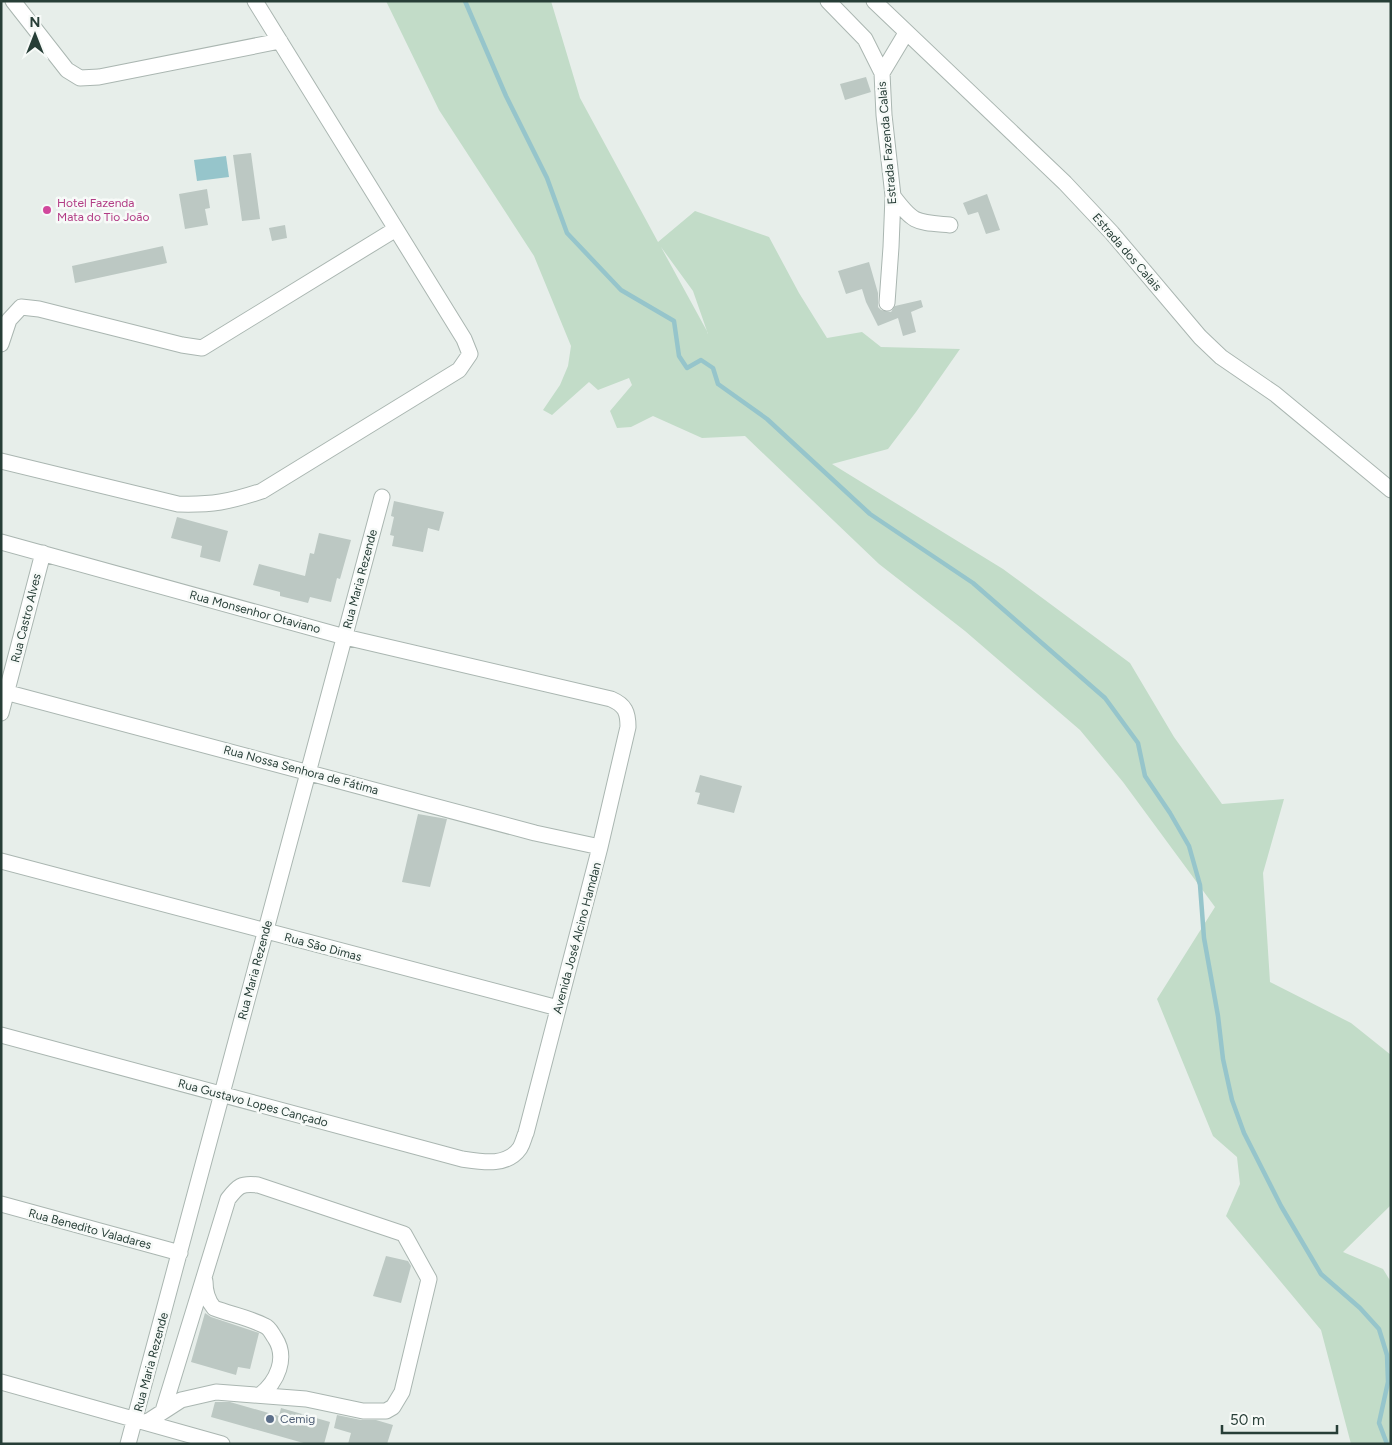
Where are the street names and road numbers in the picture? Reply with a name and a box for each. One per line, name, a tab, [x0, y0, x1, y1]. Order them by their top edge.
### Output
street label: Estrada Fazenda Calais	[875, 81, 899, 205]
street label: Estrada dos Calais	[1090, 210, 1165, 294]
street label: Rua Maria Rezende	[340, 527, 380, 630]
street label: Rua Castro Alves	[8, 572, 44, 664]
street label: Rua Monsenhor Otaviano	[188, 588, 322, 636]
street label: Rua Nossa Senhora de Fátima	[222, 743, 380, 797]
street label: Avenida José Alcino Hamdan	[550, 860, 604, 1015]
street label: Rua Maria Rezende	[235, 918, 275, 1021]
street label: Rua São Dimas	[283, 930, 364, 964]
street label: Rua Gustavo Lopes Cançado	[176, 1076, 330, 1130]
street label: Rua Benedito Valadares	[27, 1206, 153, 1252]
street label: Rua Maria Rezende	[131, 1310, 171, 1413]

